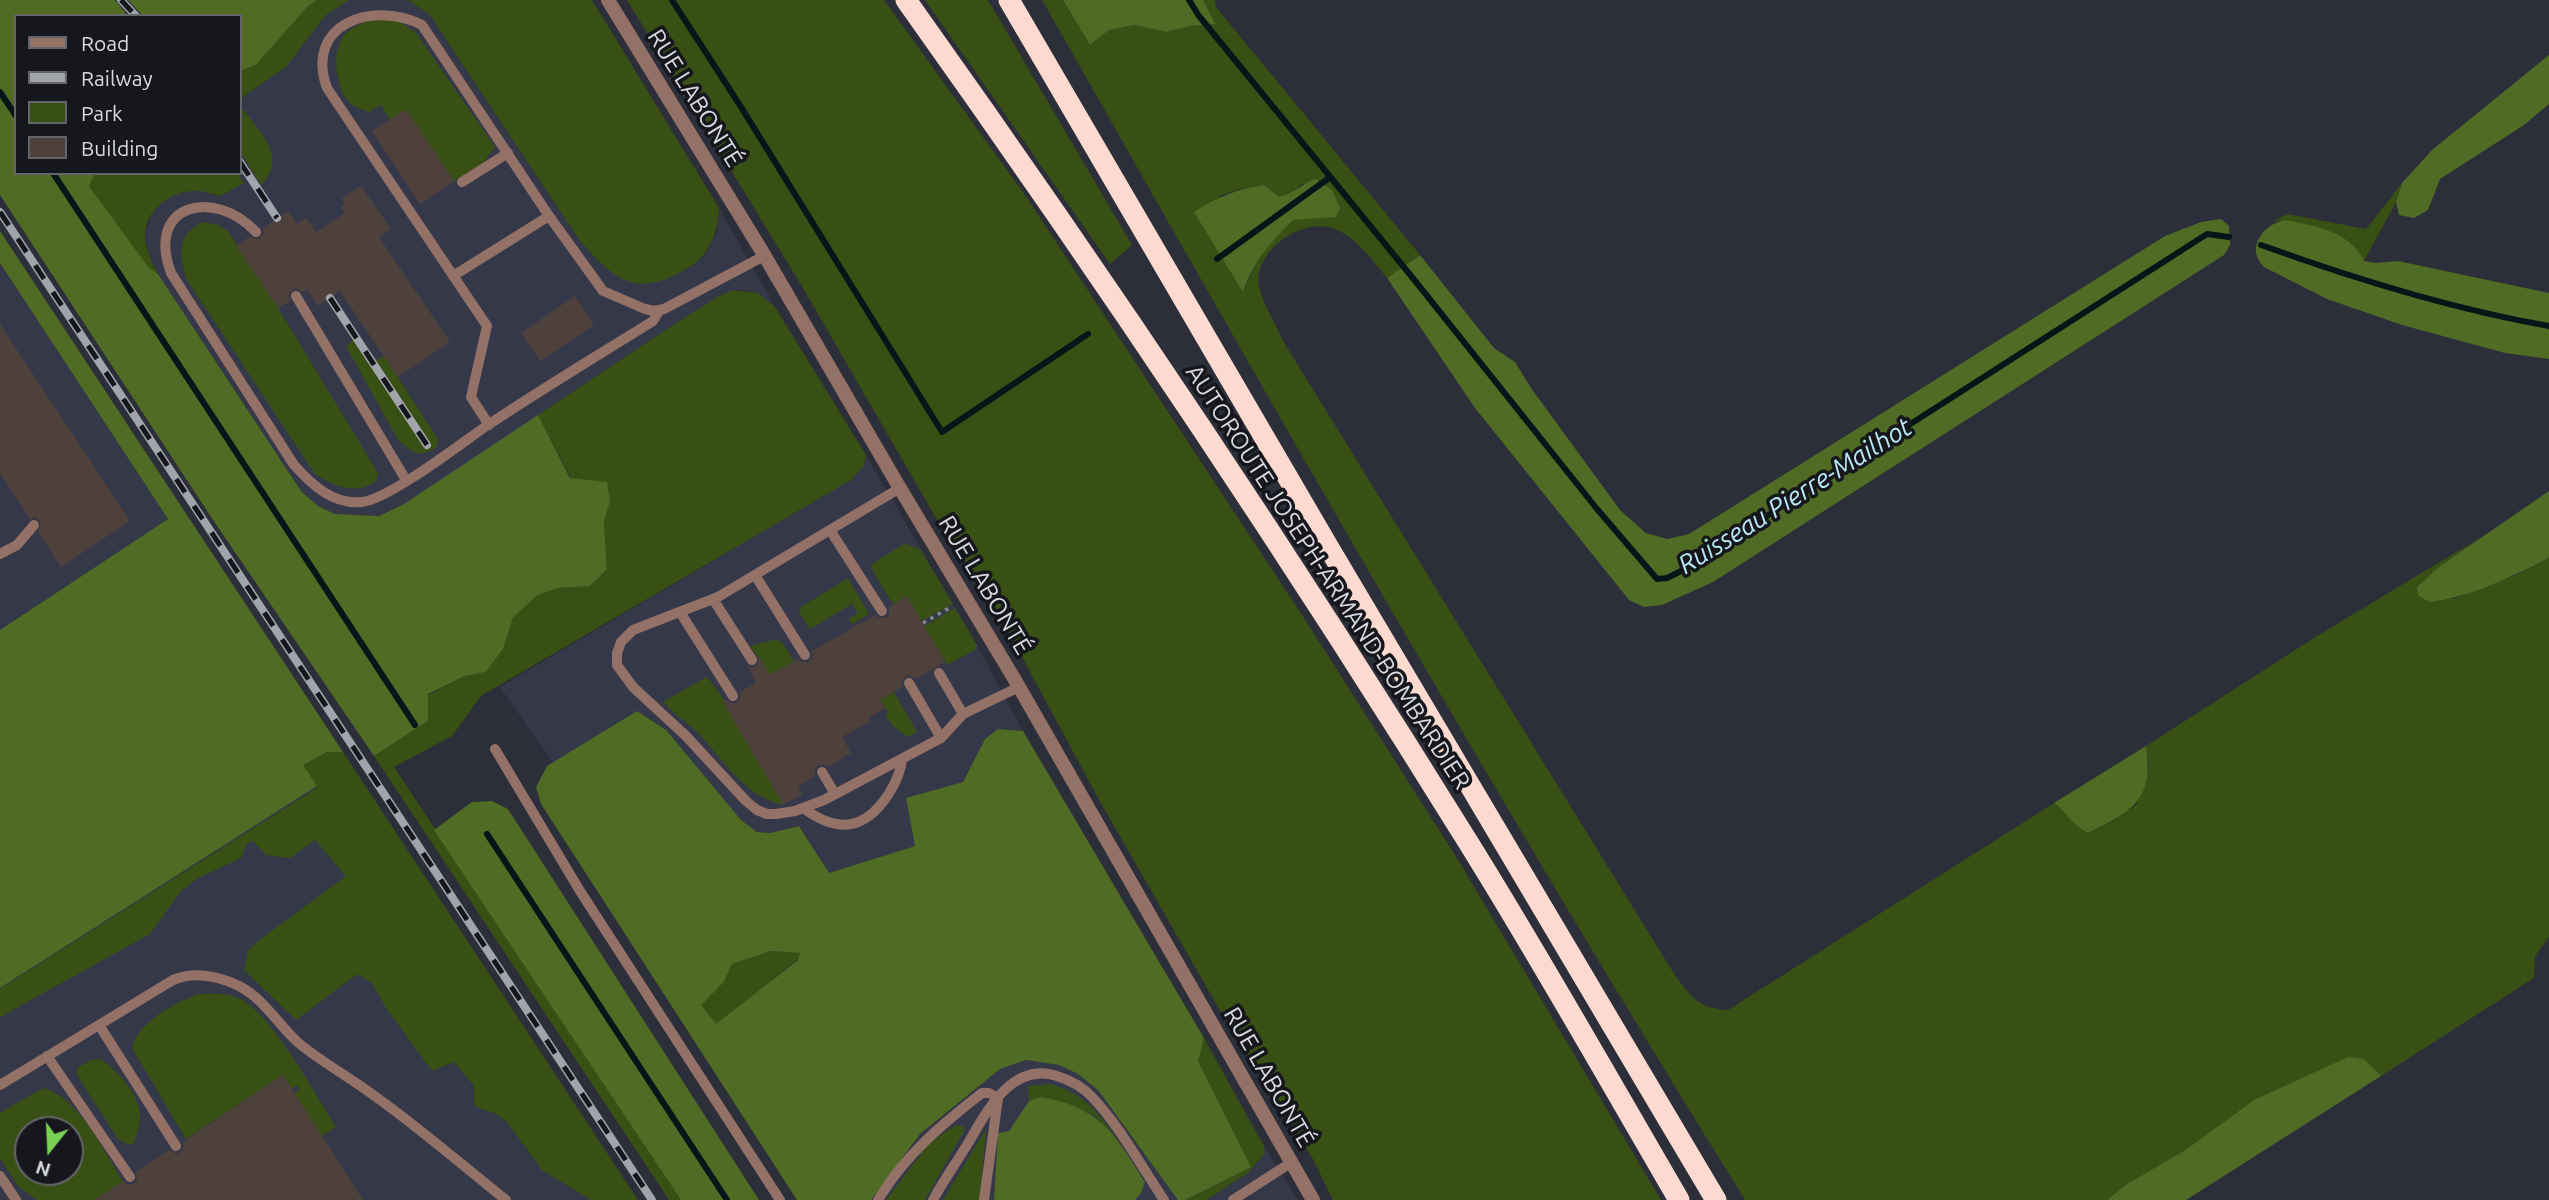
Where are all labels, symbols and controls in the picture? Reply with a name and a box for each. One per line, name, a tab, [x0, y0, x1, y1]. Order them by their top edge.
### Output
legend	[14, 14, 242, 175]
street label: RUE LABONTÉ	[641, 24, 749, 172]
text: Road	[81, 31, 129, 55]
text: Railway	[81, 66, 153, 90]
text: Park	[81, 101, 123, 125]
text: Building	[81, 136, 158, 160]
street label: AUTOROUTE JOSEPH-ARMAND-BOMBARDIER	[1180, 359, 1476, 795]
water label: Ruisseau Pierre-Mailhot	[1672, 411, 1918, 581]
street label: RUE LABONTÉ	[932, 510, 1038, 660]
street label: RUE LABONTÉ	[1217, 1002, 1321, 1152]
north arrow	[14, 1116, 84, 1186]
text: N	[33, 1156, 53, 1182]

